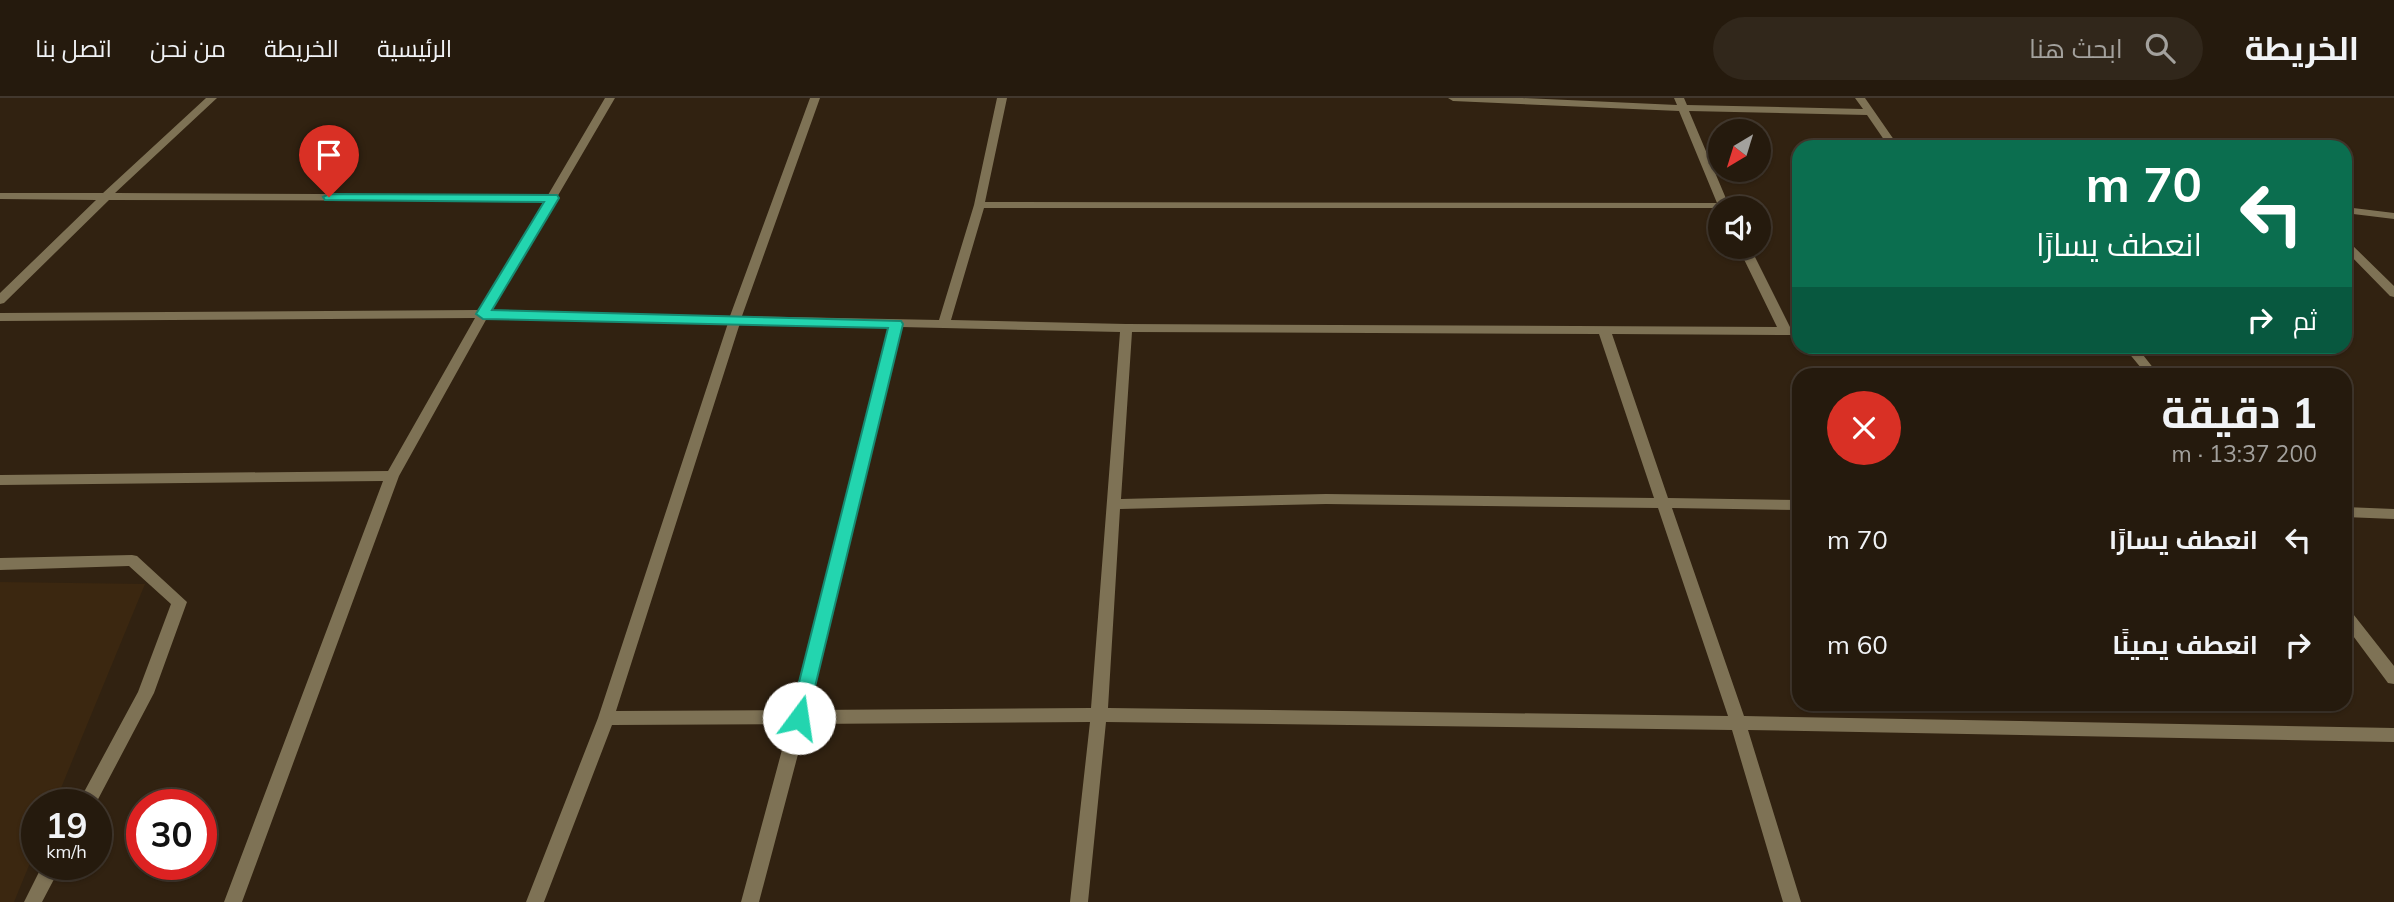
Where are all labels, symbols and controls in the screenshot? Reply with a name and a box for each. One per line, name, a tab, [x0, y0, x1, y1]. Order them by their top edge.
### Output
search box	[1713, 17, 2203, 80]
text: الخريطة	[2245, 27, 2359, 68]
icon: search	[2141, 29, 2179, 67]
text: ابحث هنا	[2029, 32, 2123, 65]
text: اتصل بنا	[35, 33, 112, 63]
text: من نحن	[150, 33, 226, 63]
text: الخريطة	[264, 33, 339, 63]
text: الرئيسية	[377, 33, 452, 63]
north arrow	[1708, 119, 1771, 182]
map controls	[1708, 119, 1771, 259]
pin	[299, 125, 359, 197]
icon: arrive	[310, 136, 348, 174]
text: 70 m	[2086, 153, 2202, 214]
icon: left	[2226, 168, 2317, 259]
button: sound	[1708, 196, 1771, 259]
text: انعطف يسارًا	[2036, 224, 2202, 264]
icon: right	[2241, 301, 2279, 339]
text: ثم	[2293, 304, 2317, 337]
text: 1 دقيقة	[2162, 386, 2317, 439]
button: close	[1827, 391, 1901, 465]
text: 200 m · 13:37	[2172, 439, 2317, 468]
icon: left	[2279, 521, 2317, 559]
text: 70 m	[1827, 523, 1888, 556]
text: انعطف يسارًا	[2109, 523, 2258, 556]
icon: right	[2279, 626, 2317, 664]
text: 60 m	[1827, 628, 1888, 661]
text: انعطف يمينًا	[2112, 628, 2258, 661]
position arrow	[762, 681, 836, 755]
speed limit sign: 30	[126, 789, 217, 880]
text: 19	[45, 803, 88, 847]
text: km/h	[46, 840, 87, 863]

